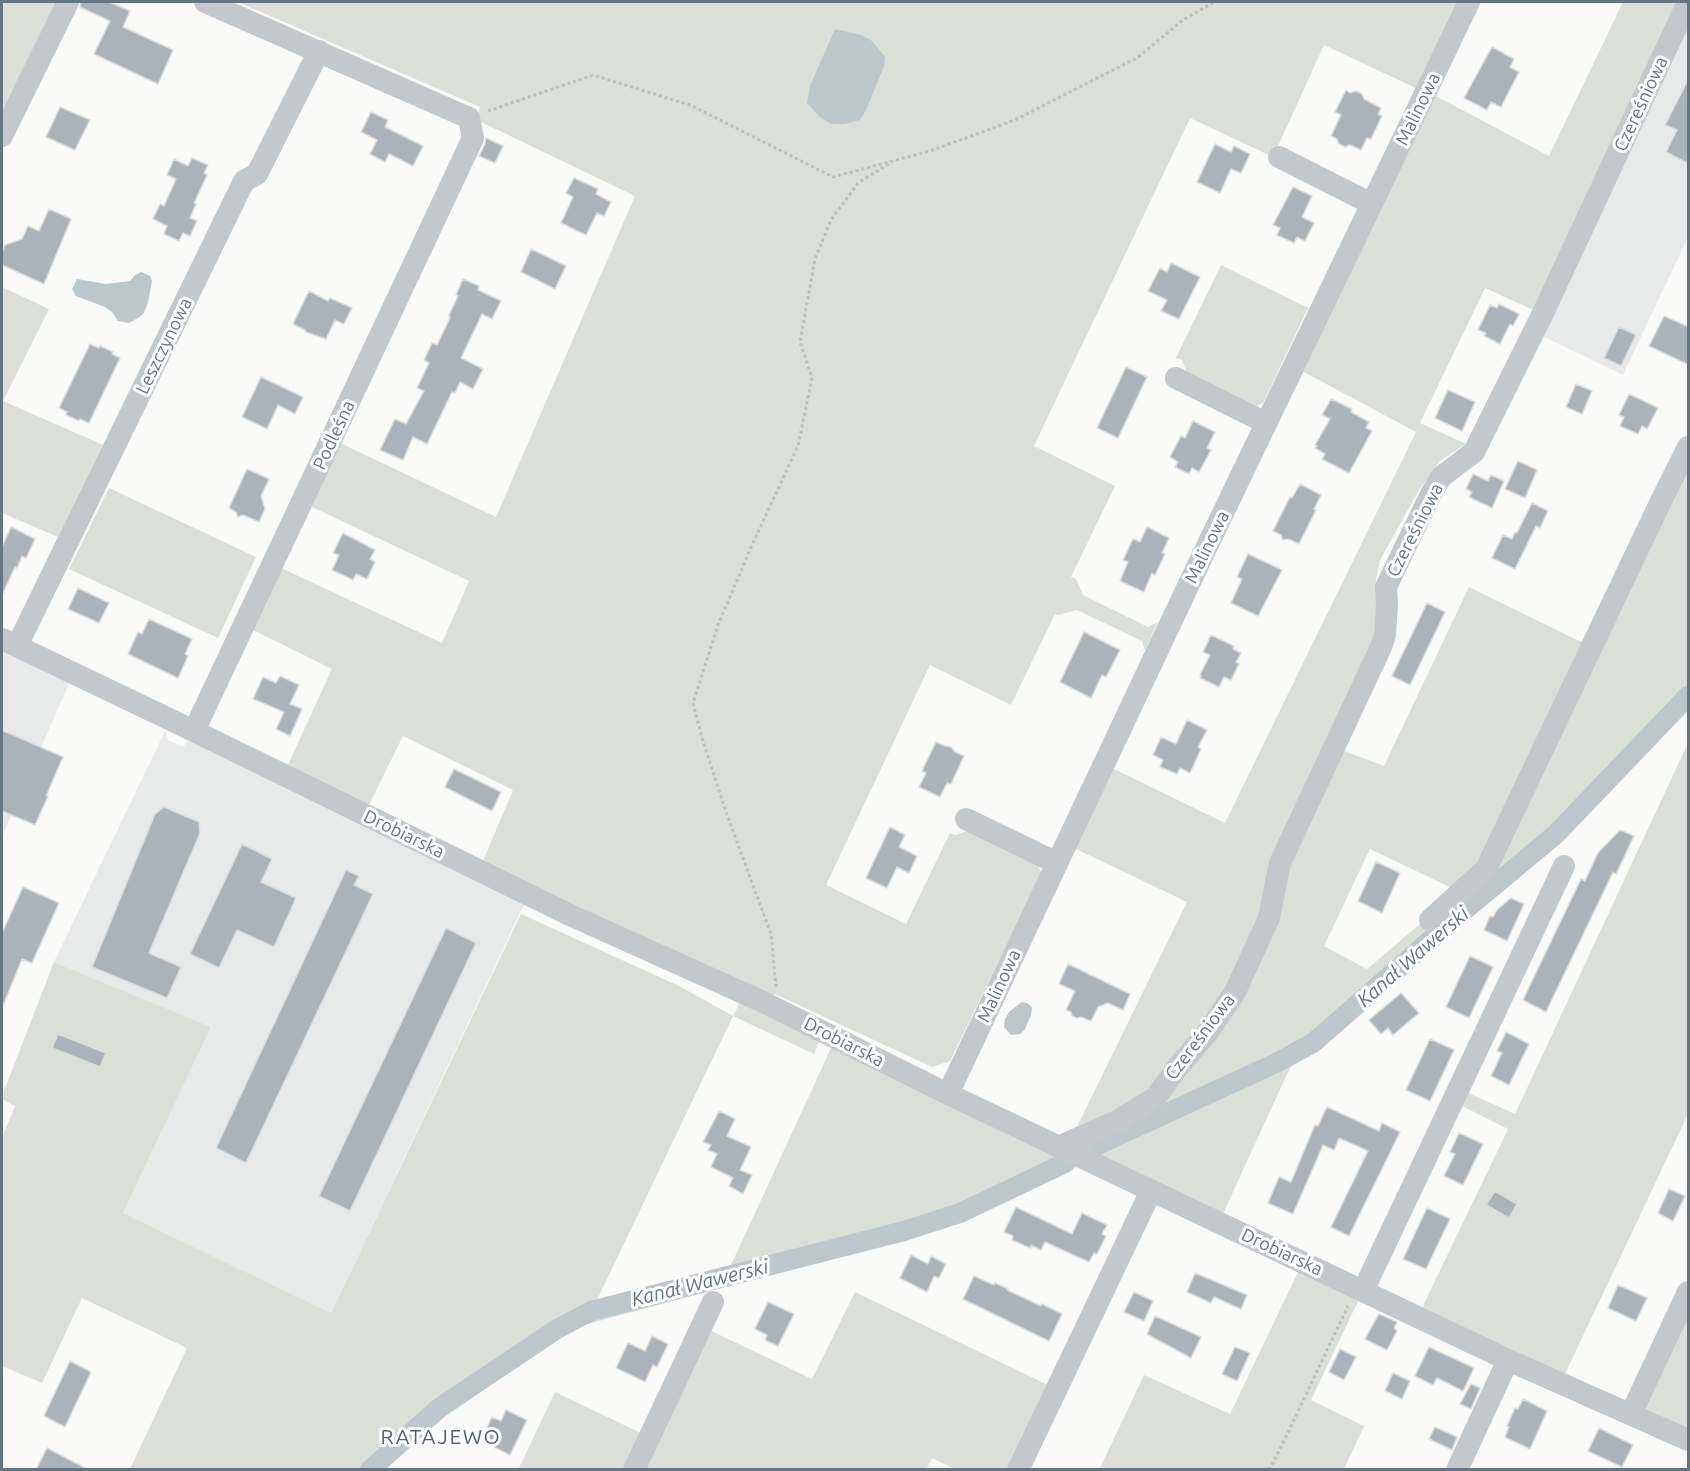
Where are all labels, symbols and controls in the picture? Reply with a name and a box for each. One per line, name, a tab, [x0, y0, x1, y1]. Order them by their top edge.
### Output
street label: Czereśniowa	[1610, 53, 1672, 155]
street label: Malinowa	[1391, 69, 1445, 149]
street label: Leszczynowa	[131, 294, 197, 398]
street label: Podleśna	[309, 397, 359, 473]
street label: Czereśniowa	[1382, 480, 1448, 580]
street label: Malinowa	[1180, 507, 1234, 587]
street label: Drobiarska	[360, 805, 448, 863]
water label: Kanał Wawerski	[1352, 902, 1474, 1012]
street label: Malinowa	[973, 946, 1025, 1026]
street label: Czereśniowa	[1161, 990, 1239, 1084]
street label: Drobiarska	[800, 1013, 888, 1071]
street label: Drobiarska	[1238, 1224, 1326, 1280]
water label: Kanał Wawerski	[629, 1254, 771, 1312]
district label: RATAJEWO	[381, 1424, 501, 1450]

